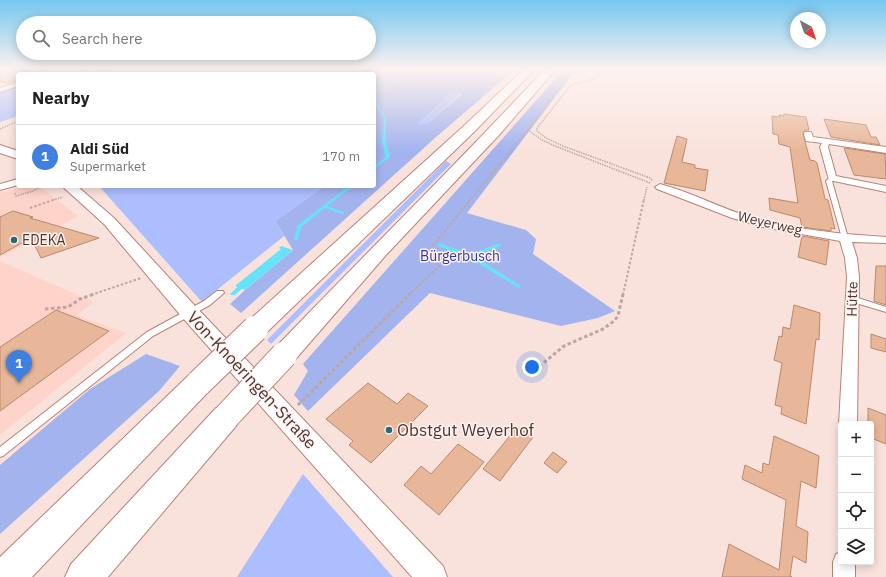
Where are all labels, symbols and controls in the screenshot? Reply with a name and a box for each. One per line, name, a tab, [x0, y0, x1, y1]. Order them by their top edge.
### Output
north arrow	[790, 12, 826, 48]
search box	[16, 16, 376, 60]
icon: search	[30, 27, 52, 49]
text: Search here	[62, 29, 142, 48]
text: Nearby	[32, 87, 90, 109]
text: Aldi Süd	[70, 139, 129, 158]
text: 1	[41, 148, 49, 165]
text: 170 m	[322, 148, 360, 165]
text: Supermarket	[70, 158, 146, 175]
street label: Weyerweg	[736, 207, 805, 239]
place label: EDEKA	[22, 231, 66, 249]
marker: EDEKA	[9, 235, 19, 245]
park label: Bürgerbusch	[420, 247, 500, 265]
street label: Hütte	[843, 281, 861, 317]
street label: Von-Knoeringen-Straße	[182, 306, 322, 454]
pin: 1	[6, 350, 32, 383]
your location	[522, 357, 542, 377]
place label: Obstgut Weyerhof	[397, 419, 535, 441]
map controls	[838, 421, 874, 565]
button: +	[838, 421, 874, 457]
marker: Obstgut Weyerhof	[384, 425, 394, 435]
button: −	[838, 457, 874, 493]
button: locate	[838, 493, 874, 529]
button: layers	[838, 529, 874, 565]

